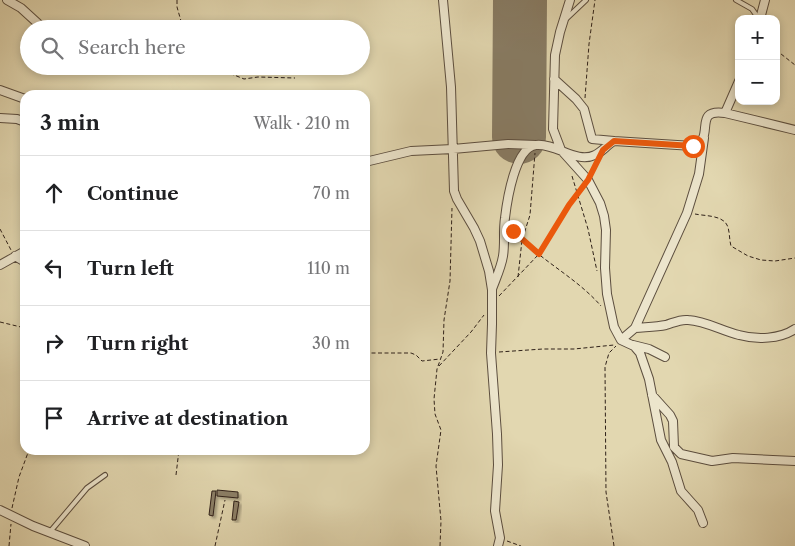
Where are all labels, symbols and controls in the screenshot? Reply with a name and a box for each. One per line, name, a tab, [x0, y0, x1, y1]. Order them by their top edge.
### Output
map controls	[735, 15, 780, 105]
button: +	[735, 15, 780, 60]
search box	[20, 20, 370, 75]
icon: search	[38, 34, 66, 62]
text: Search here	[78, 36, 186, 59]
button: −	[735, 60, 780, 105]
text: 3 min	[40, 110, 100, 135]
text: Walk · 210 m	[254, 113, 350, 133]
route start	[682, 135, 705, 158]
icon: ahead	[40, 179, 68, 207]
text: Continue	[87, 182, 179, 205]
text: 70 m	[313, 183, 350, 203]
route end	[502, 220, 525, 243]
icon: left	[40, 254, 68, 282]
text: Turn left	[87, 257, 174, 280]
text: 110 m	[307, 258, 350, 278]
icon: right	[40, 329, 68, 357]
text: Turn right	[87, 332, 188, 355]
text: 30 m	[312, 333, 350, 353]
icon: arrive	[40, 404, 68, 432]
text: Arrive at destination	[87, 407, 288, 430]

